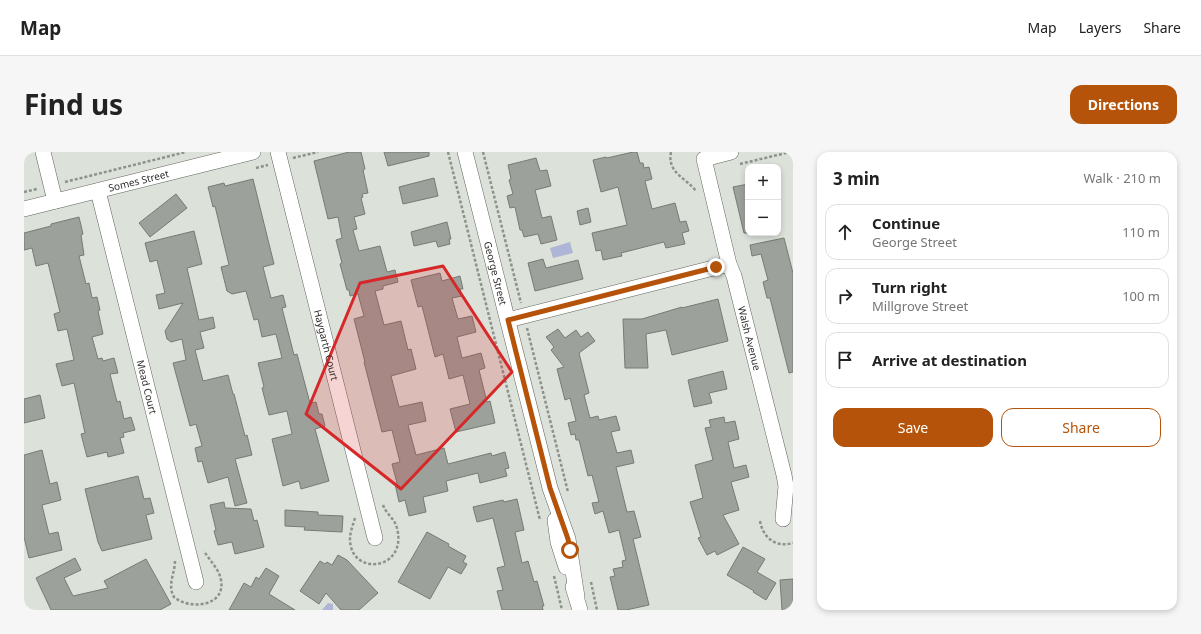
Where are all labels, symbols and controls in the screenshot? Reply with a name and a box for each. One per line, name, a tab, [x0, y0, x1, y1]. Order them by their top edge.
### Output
text: Map	[20, 15, 61, 41]
text: Map	[1028, 18, 1057, 37]
text: Layers	[1079, 18, 1121, 37]
text: Share	[1143, 18, 1181, 37]
text: Find us	[24, 85, 123, 123]
button: Directions	[1070, 85, 1177, 124]
map controls	[745, 164, 781, 236]
button: +	[745, 164, 781, 200]
street label: Somes Street	[107, 166, 171, 195]
text: 3 min	[833, 167, 880, 190]
text: Walk · 210 m	[1083, 169, 1161, 187]
button: −	[745, 200, 781, 236]
text: Continue	[872, 213, 940, 233]
icon: ahead	[834, 221, 856, 243]
text: 110 m	[1122, 223, 1160, 241]
text: George Street	[872, 233, 957, 251]
street label: George Street	[481, 240, 511, 307]
route end	[707, 258, 725, 276]
text: Turn right	[872, 277, 947, 297]
icon: right	[834, 285, 856, 307]
text: 100 m	[1122, 287, 1160, 305]
text: Millgrove Street	[872, 297, 968, 315]
street label: Walsh Avenue	[735, 304, 765, 372]
street label: Haygarth Court	[311, 308, 342, 382]
icon: arrive	[834, 349, 856, 371]
text: Arrive at destination	[872, 350, 1027, 370]
street label: Mead Court	[134, 358, 161, 416]
button: Save	[833, 408, 993, 447]
button: Share	[1001, 408, 1161, 447]
route start	[561, 541, 579, 559]

